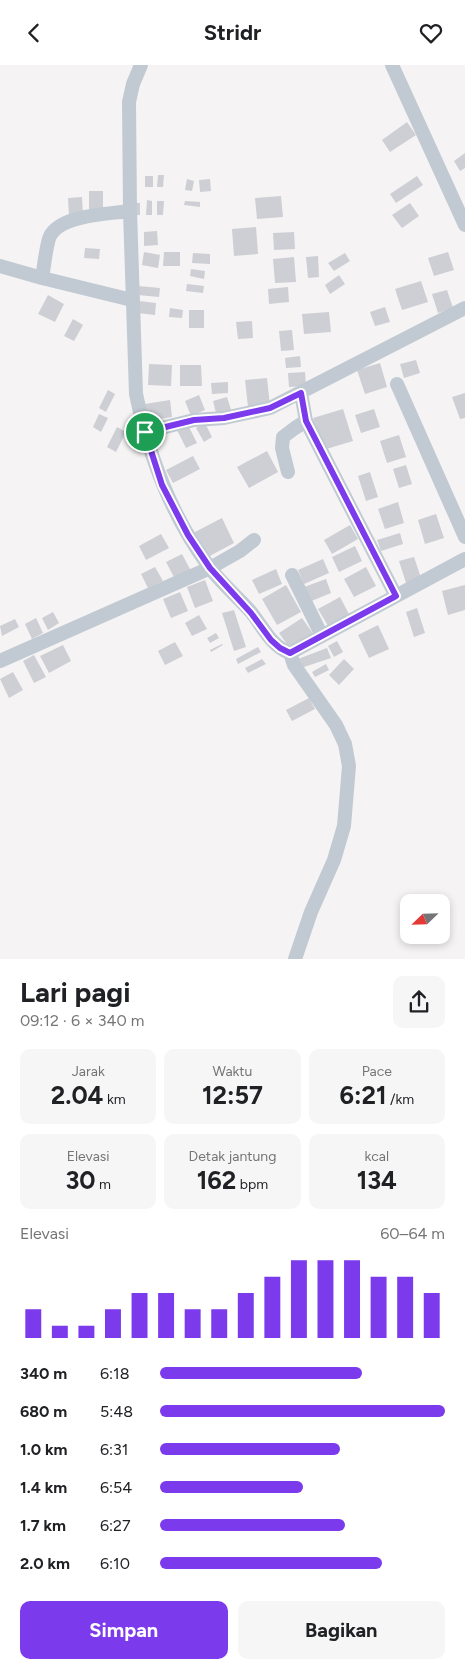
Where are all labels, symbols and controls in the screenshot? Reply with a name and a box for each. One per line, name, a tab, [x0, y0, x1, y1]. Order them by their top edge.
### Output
icon: back	[20, 19, 48, 47]
text: Stridr	[204, 19, 261, 46]
icon: heart	[417, 19, 445, 47]
pin	[124, 411, 166, 453]
icon: arrive	[131, 418, 159, 446]
north arrow	[400, 894, 450, 944]
map controls	[400, 894, 450, 944]
text: Lari pagi	[20, 975, 131, 1009]
button: share	[393, 976, 445, 1028]
text: 09:12 · 6 × 340 m	[20, 1011, 144, 1030]
text: Jarak	[72, 1063, 105, 1080]
text: Waktu	[213, 1063, 252, 1080]
text: Pace	[362, 1063, 392, 1080]
text: 2.04	[51, 1080, 103, 1110]
text: 12:57	[202, 1080, 263, 1110]
text: 6:21	[339, 1080, 387, 1110]
text: km	[103, 1091, 126, 1108]
text: /km	[387, 1091, 414, 1108]
text: Elevasi	[67, 1148, 110, 1165]
text: Detak jantung	[189, 1148, 276, 1165]
text: kcal	[365, 1148, 389, 1165]
text: 30	[65, 1165, 96, 1195]
text: 162	[197, 1165, 236, 1195]
text: 134	[357, 1165, 397, 1195]
text: m	[96, 1176, 111, 1193]
text: bpm	[236, 1176, 268, 1193]
text: Elevasi	[20, 1224, 69, 1243]
text: 60–64 m	[380, 1224, 445, 1243]
text: 340 m	[20, 1364, 67, 1383]
text: 6:18	[100, 1364, 130, 1383]
text: 680 m	[20, 1402, 67, 1421]
text: 5:48	[100, 1402, 133, 1421]
text: 1.0 km	[20, 1440, 67, 1459]
text: 6:31	[100, 1440, 128, 1459]
text: 1.4 km	[20, 1478, 67, 1497]
text: 6:54	[100, 1478, 132, 1497]
text: 1.7 km	[20, 1516, 66, 1535]
text: 6:27	[100, 1516, 131, 1535]
text: 2.0 km	[20, 1554, 70, 1573]
text: 6:10	[100, 1554, 130, 1573]
button: Simpan	[20, 1601, 228, 1659]
button: Bagikan	[238, 1601, 445, 1659]

